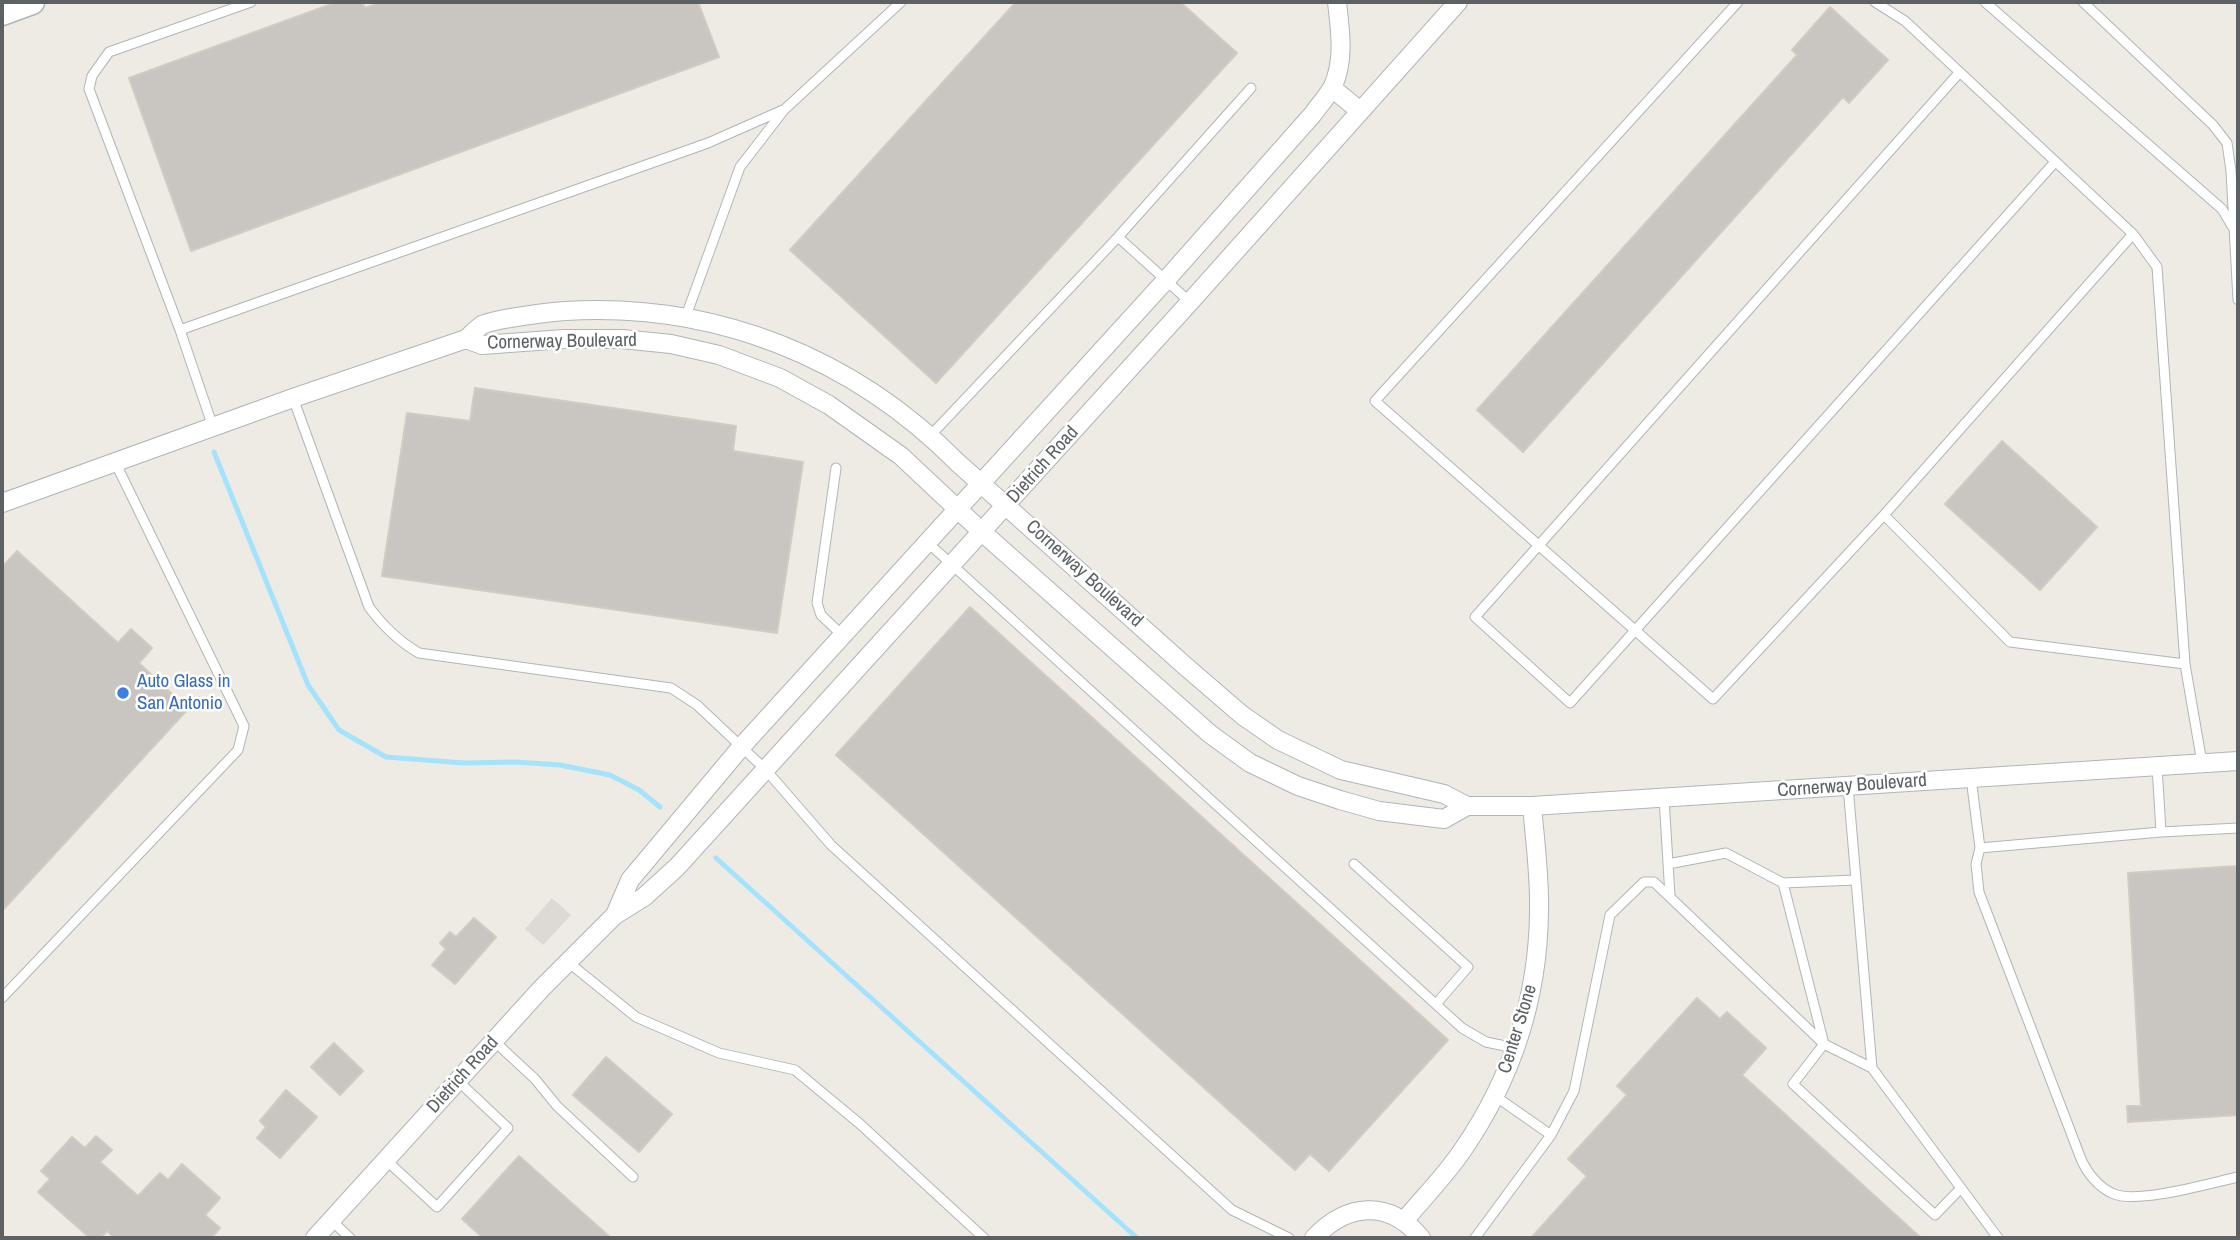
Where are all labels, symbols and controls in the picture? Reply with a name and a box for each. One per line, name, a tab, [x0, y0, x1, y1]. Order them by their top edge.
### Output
street label: Cornerway Boulevard	[487, 329, 637, 355]
street label: Dietrich Road	[1002, 422, 1084, 508]
street label: Cornerway Boulevard	[1021, 515, 1147, 633]
place label: Auto Glass in San Antonio	[137, 671, 231, 715]
marker: Auto Glass in San Antonio	[115, 685, 131, 701]
street label: Cornerway Boulevard	[1776, 769, 1928, 803]
street label: Center Stone	[1494, 982, 1542, 1076]
street label: Dietrich Road	[422, 1032, 504, 1118]

